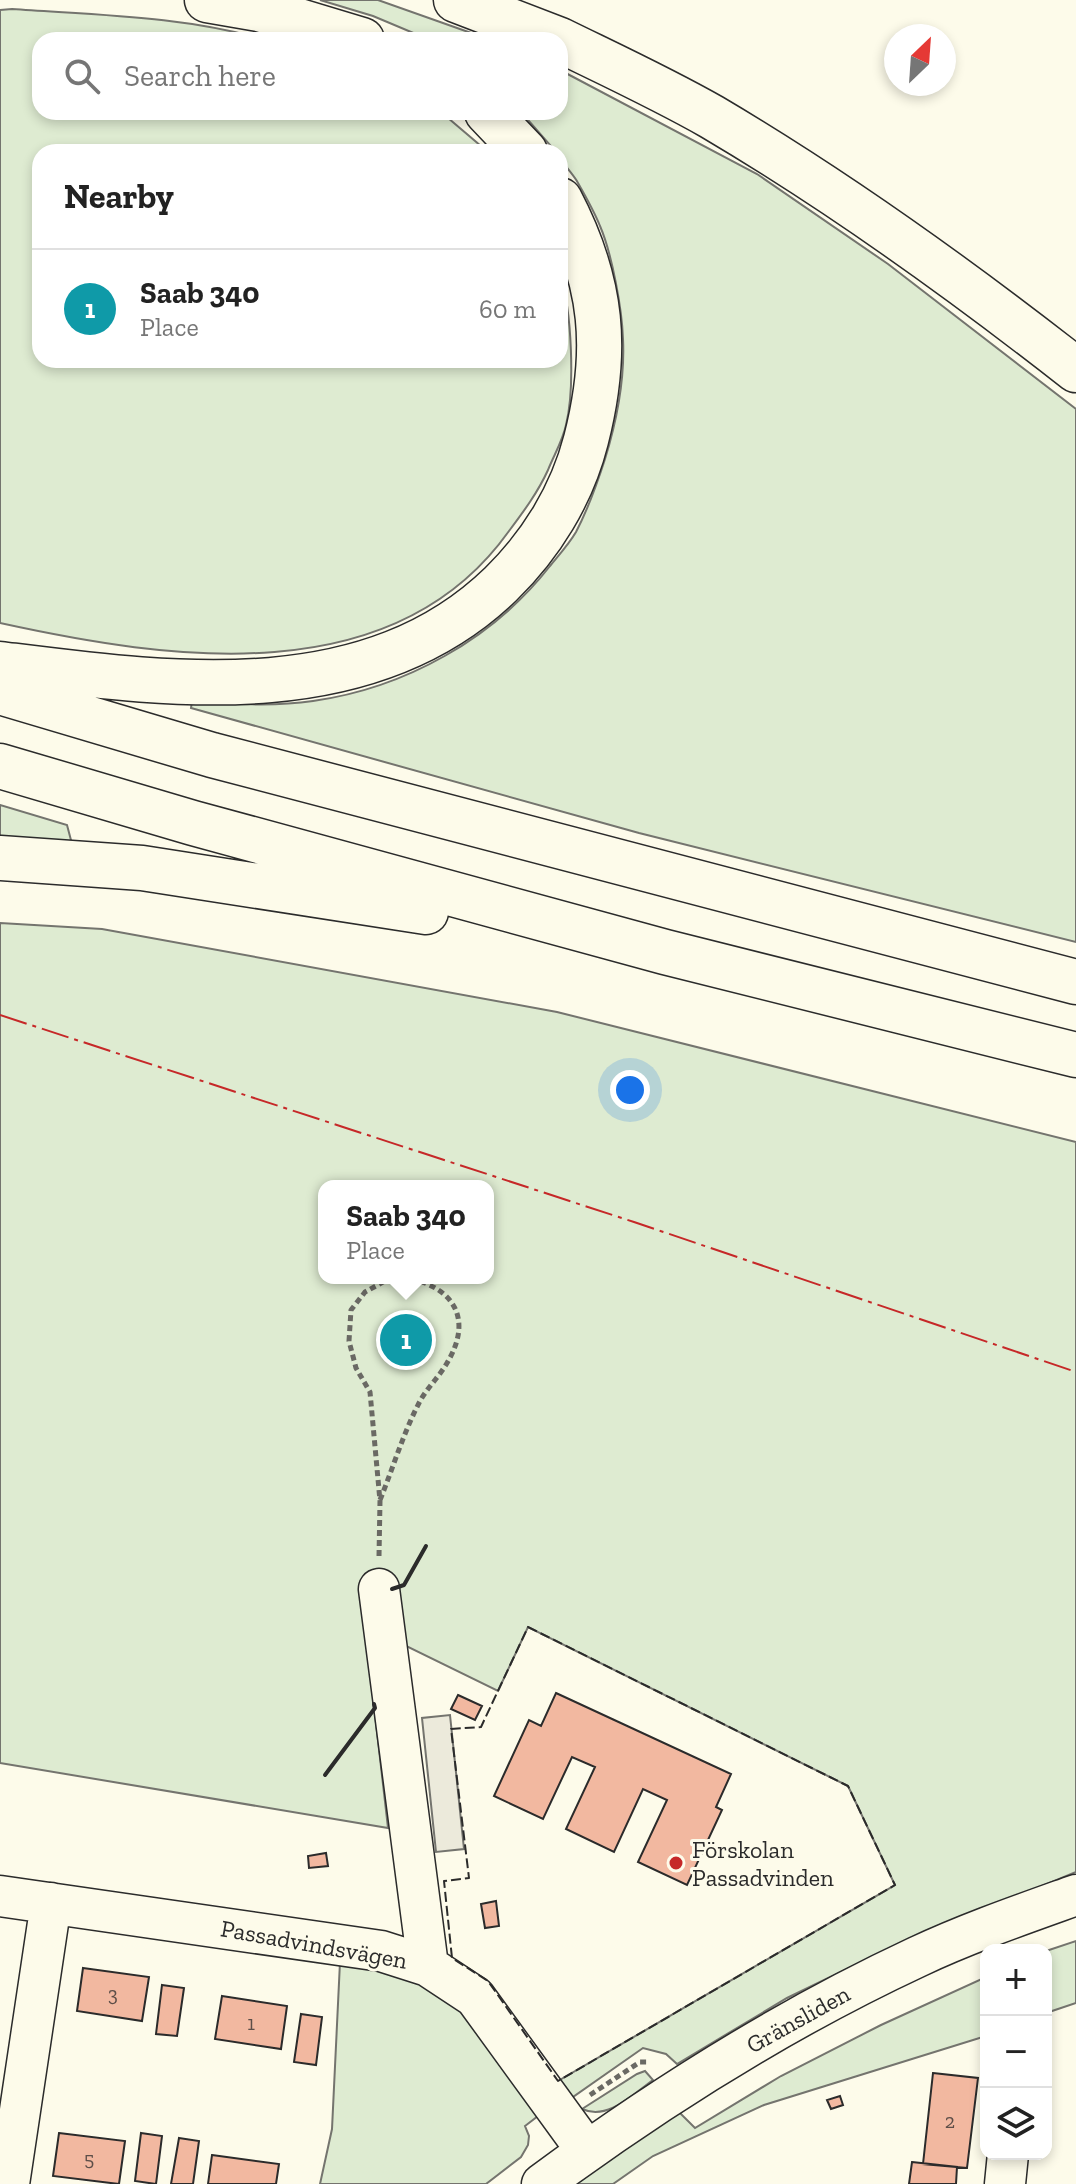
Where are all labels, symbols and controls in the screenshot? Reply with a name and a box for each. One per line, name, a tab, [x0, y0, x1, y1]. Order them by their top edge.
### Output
north arrow	[884, 24, 956, 96]
search box	[32, 32, 568, 120]
icon: search	[60, 54, 104, 98]
text: Search here	[124, 58, 276, 94]
text: Nearby	[64, 176, 174, 217]
text: Saab 340	[140, 275, 260, 311]
text: 1	[85, 293, 95, 325]
text: 60 m	[479, 293, 536, 325]
text: Place	[140, 311, 199, 343]
your location	[610, 1070, 650, 1110]
popup	[318, 1180, 494, 1284]
text: Saab 340	[346, 1198, 466, 1234]
text: Place	[346, 1234, 405, 1266]
pin: 1	[380, 1310, 432, 1370]
place label: Förskolan Passadvinden	[692, 1835, 834, 1892]
marker: Förskolan Passadvinden	[667, 1854, 685, 1872]
street label: Passadvindsvägen	[218, 1913, 410, 1975]
map controls	[980, 1944, 1052, 2160]
button: +	[980, 1944, 1052, 2016]
street label: Gränsliden	[741, 1979, 855, 2059]
house number: 3	[108, 1982, 118, 2006]
house number: 1	[247, 2011, 255, 2035]
button: −	[980, 2016, 1052, 2088]
button: layers	[980, 2088, 1052, 2160]
house number: 2	[945, 2109, 955, 2133]
house number: 5	[84, 2147, 94, 2171]

